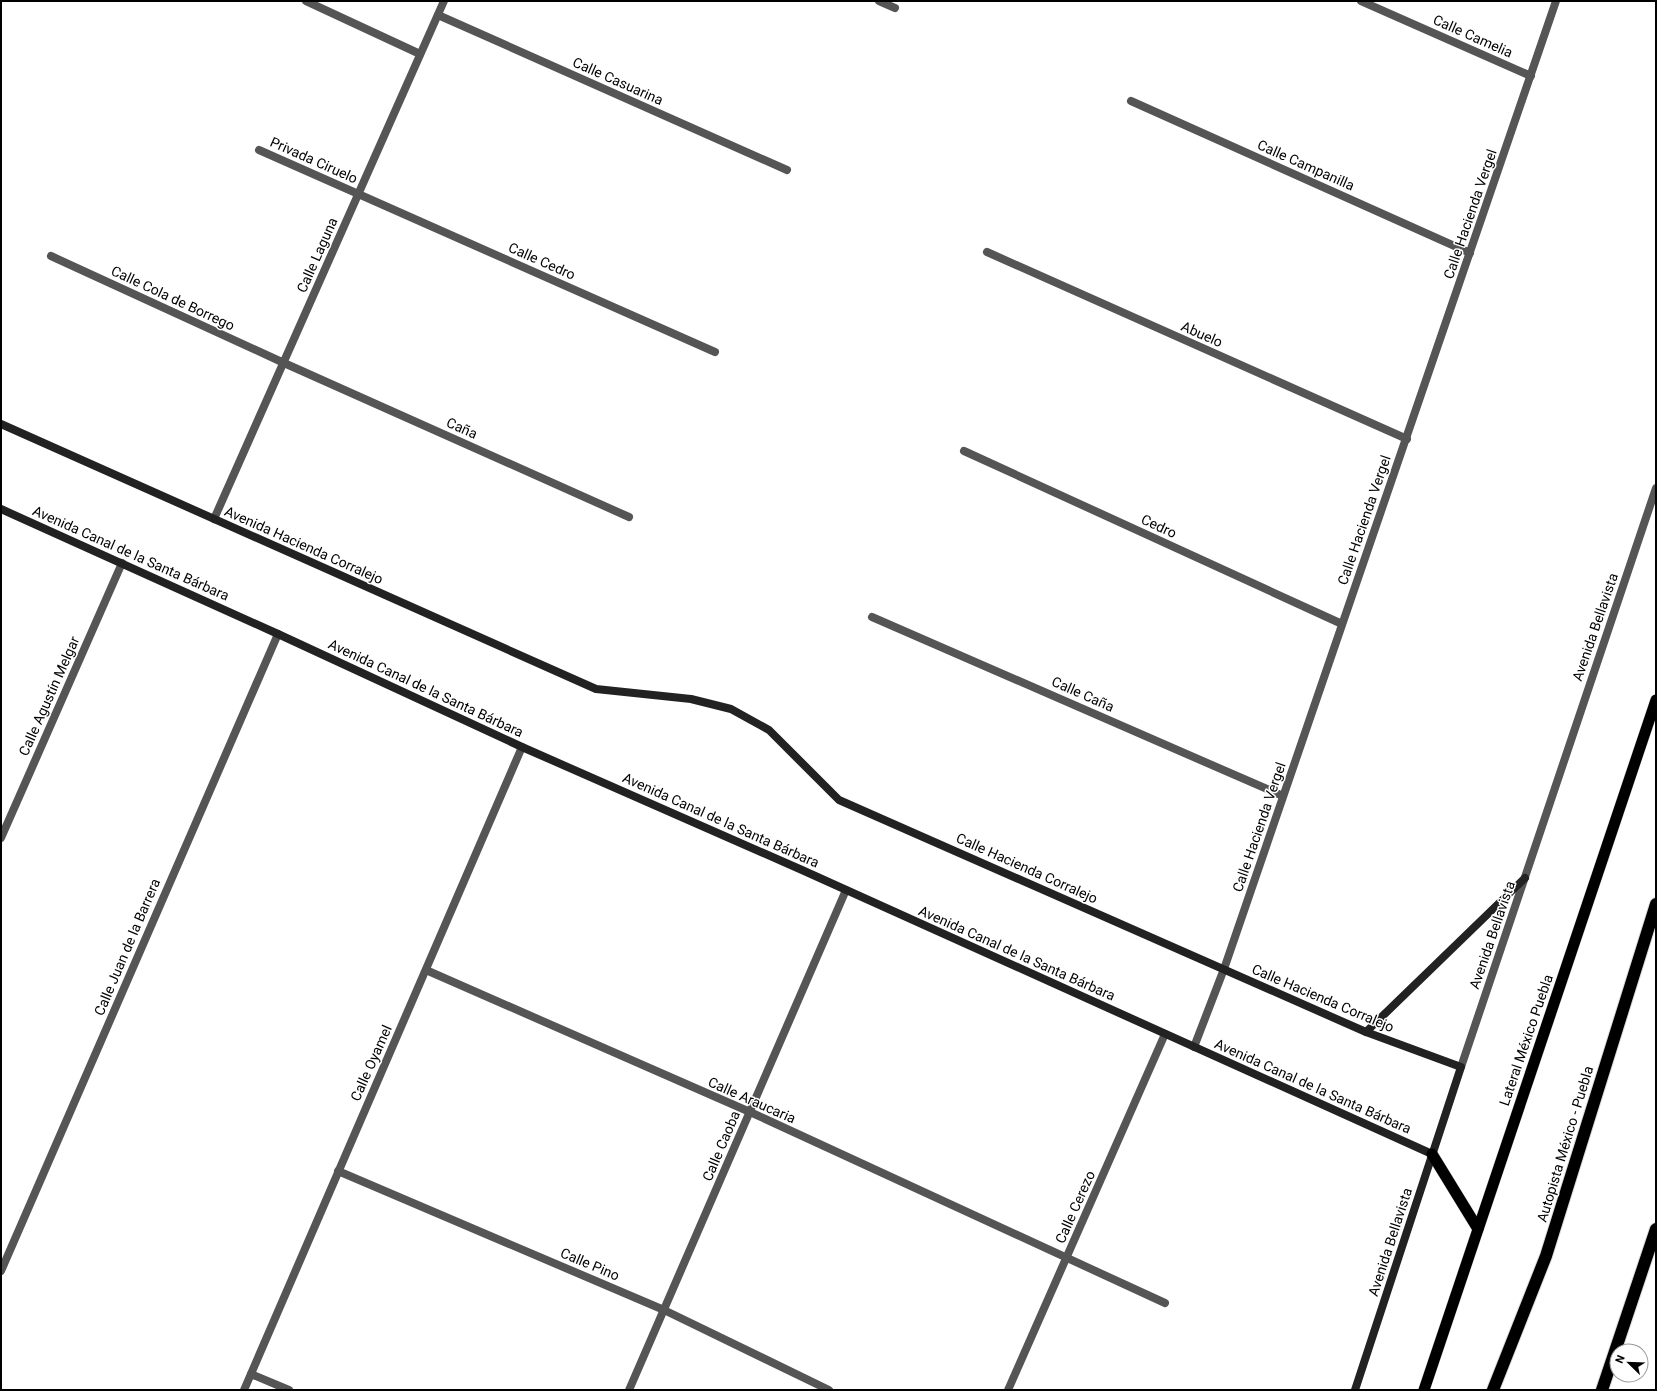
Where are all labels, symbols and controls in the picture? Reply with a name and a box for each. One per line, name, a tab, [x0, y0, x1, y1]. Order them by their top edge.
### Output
street label: Calle Camelia	[1431, 11, 1515, 61]
street label: Calle Casuarina	[570, 54, 666, 108]
street label: Privada Ciruelo	[268, 134, 360, 186]
street label: Calle Campanilla	[1255, 136, 1357, 194]
street label: Calle Hacienda Vergel	[1440, 147, 1500, 281]
street label: Calle Laguna	[293, 215, 341, 295]
street label: Calle Cedro	[506, 239, 578, 283]
street label: Calle Cola de Borrego	[109, 262, 237, 334]
street label: Abuelo	[1179, 318, 1225, 350]
street label: Caña	[444, 414, 480, 442]
street label: Calle Hacienda Vergel	[1334, 453, 1394, 587]
street label: Avenida Canal de la Santa Bárbara	[30, 502, 232, 604]
street label: Avenida Hacienda Corralejo	[222, 503, 386, 587]
street label: Cedro	[1139, 511, 1179, 541]
street label: Avenida Bellavista	[1569, 571, 1621, 683]
street label: Calle Agustín Melgar	[15, 634, 83, 758]
street label: Avenida Canal de la Santa Bárbara	[326, 636, 526, 740]
street label: Calle Caña	[1049, 673, 1117, 715]
street label: Calle Hacienda Vergel	[1229, 760, 1289, 894]
street label: Avenida Canal de la Santa Bárbara	[620, 769, 822, 871]
street label: Calle Hacienda Corralejo	[954, 830, 1100, 906]
street label: Calle Juan de la Barrera	[91, 876, 163, 1018]
street label: Avenida Bellavista	[1466, 879, 1518, 991]
street label: Avenida Canal de la Santa Bárbara	[916, 902, 1118, 1004]
street label: Calle Hacienda Corralejo	[1249, 961, 1397, 1035]
street label: Lateral México Puebla	[1496, 972, 1556, 1108]
street label: Calle Oyamel	[347, 1023, 395, 1103]
street label: Avenida Canal de la Santa Bárbara	[1212, 1035, 1414, 1137]
street label: Autopista México - Puebla	[1534, 1064, 1596, 1224]
street label: Calle Araucaria	[706, 1074, 798, 1126]
street label: Calle Caoba	[699, 1109, 743, 1183]
street label: Calle Cerezo	[1052, 1168, 1098, 1246]
street label: Avenida Bellavista	[1365, 1186, 1415, 1298]
street label: Calle Pino	[558, 1244, 622, 1284]
north arrow	[1609, 1343, 1649, 1383]
text: N	[1613, 1353, 1628, 1365]

